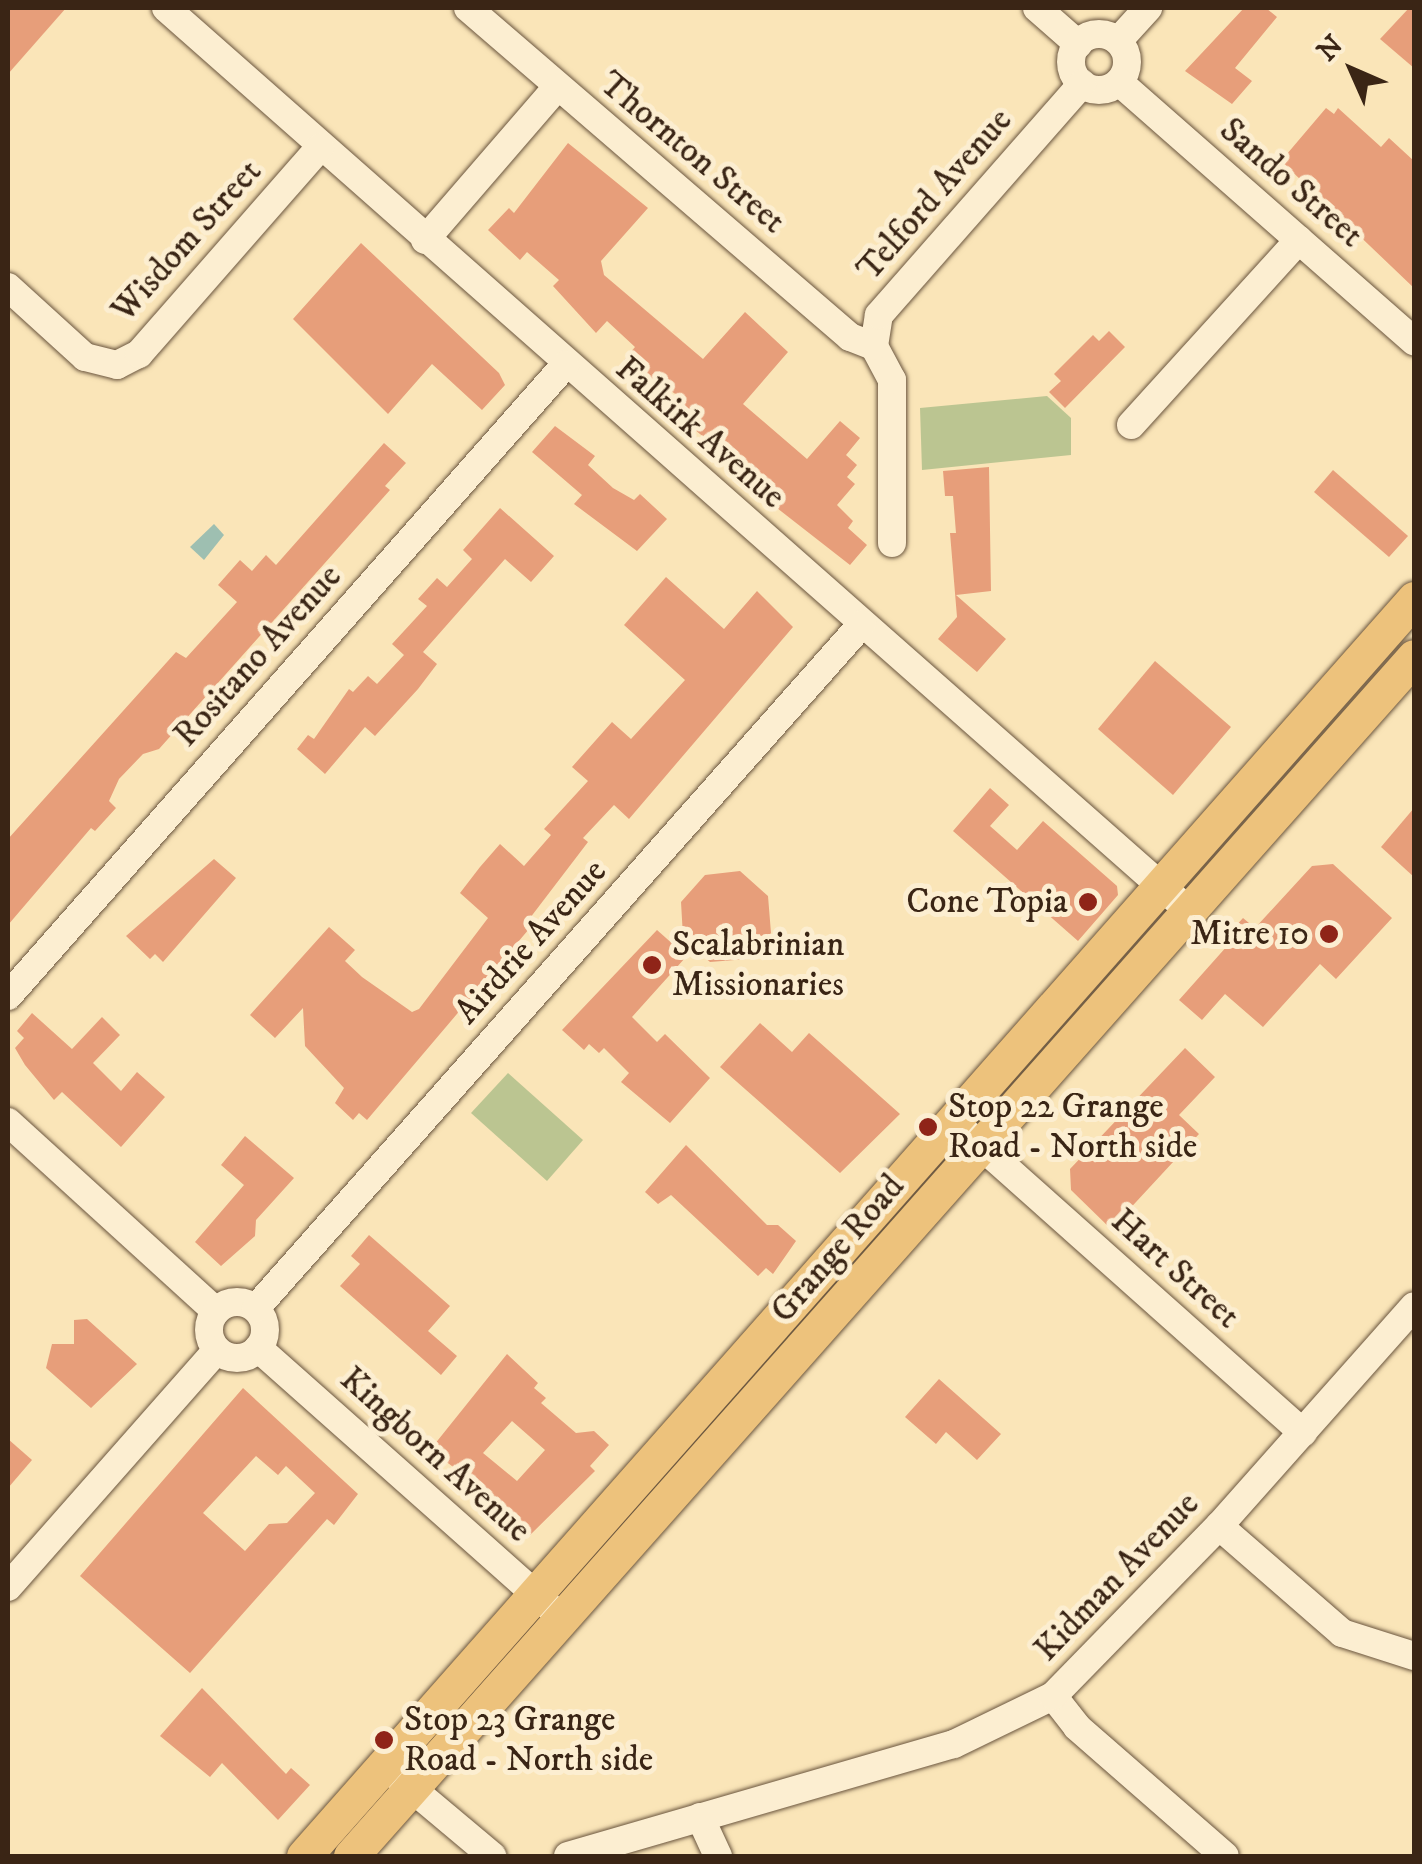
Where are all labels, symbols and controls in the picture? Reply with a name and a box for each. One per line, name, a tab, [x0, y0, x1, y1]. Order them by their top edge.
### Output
north arrow	[1302, 20, 1402, 120]
text: N	[1310, 28, 1351, 69]
street label: Thornton Street	[591, 63, 793, 243]
street label: Telford Avenue	[849, 100, 1021, 290]
street label: Sando Street	[1211, 109, 1371, 257]
street label: Wisdom Street	[103, 151, 271, 331]
street label: Falkirk Avenue	[607, 348, 793, 518]
street label: Rositano Avenue	[165, 556, 351, 756]
street label: Airdrie Avenue	[446, 851, 616, 1033]
place label: Cone Topia	[906, 881, 1068, 923]
marker: Cone Topia	[1077, 891, 1099, 913]
place label: Mitre 10	[1190, 913, 1309, 955]
marker: Mitre 10	[1318, 923, 1340, 945]
place label: Scalabrinian Missionaries	[672, 924, 844, 1006]
marker: Scalabrinian Missionaries	[641, 954, 663, 976]
place label: Stop 22 Grange Road - North side	[948, 1086, 1197, 1168]
marker: Stop 22 Grange Road - North side	[917, 1116, 939, 1138]
street label: Grange Road	[762, 1166, 914, 1332]
street label: Hart Street	[1102, 1200, 1248, 1338]
street label: Kingborn Avenue	[331, 1358, 539, 1552]
street label: Kidman Avenue	[1026, 1484, 1208, 1670]
place label: Stop 23 Grange Road - North side	[404, 1699, 653, 1781]
marker: Stop 23 Grange Road - North side	[373, 1729, 395, 1751]

